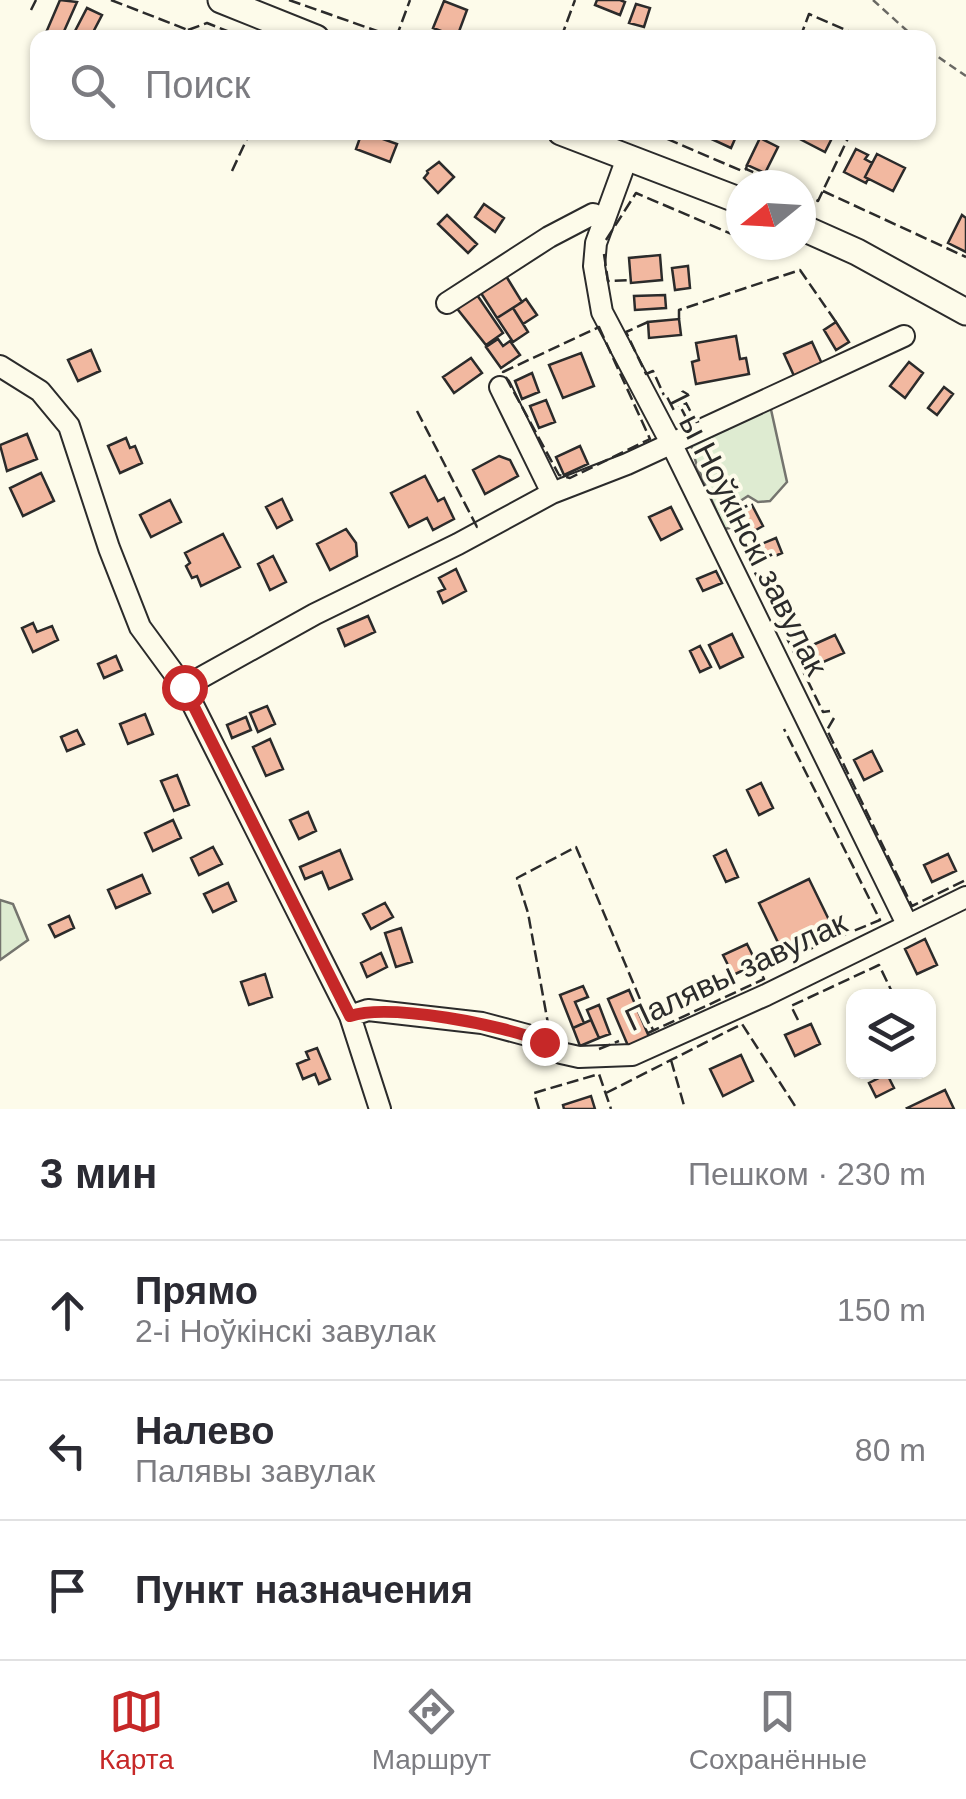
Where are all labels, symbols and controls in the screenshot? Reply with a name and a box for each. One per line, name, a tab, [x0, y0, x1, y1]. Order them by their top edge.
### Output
search box	[30, 30, 936, 140]
icon: search	[65, 58, 120, 113]
text: Поиск	[145, 64, 250, 106]
north arrow	[726, 170, 816, 260]
street label: 1-ы Ноўкінскі завулак	[659, 383, 835, 682]
route start	[162, 665, 208, 711]
street label: Палявы завулак	[620, 904, 853, 1038]
map controls	[846, 989, 936, 1079]
button: layers	[846, 989, 936, 1079]
route end	[522, 1020, 568, 1066]
text: 3 мин	[40, 1150, 157, 1197]
text: Пешком · 230 m	[688, 1156, 926, 1192]
text: Прямо	[135, 1270, 258, 1312]
icon: ahead	[40, 1283, 95, 1338]
text: 150 m	[837, 1292, 926, 1328]
text: 2-і Ноўкінскі завулак	[135, 1313, 436, 1349]
text: Налево	[135, 1410, 274, 1452]
icon: left	[40, 1423, 95, 1478]
text: 80 m	[855, 1432, 926, 1468]
text: Палявы завулак	[135, 1453, 375, 1489]
icon: arrive	[40, 1563, 95, 1618]
text: Пункт назначения	[135, 1569, 473, 1611]
tab: Карта	[99, 1684, 174, 1776]
tab: Маршрут	[372, 1684, 491, 1776]
tab: Сохранённые	[689, 1684, 867, 1776]

